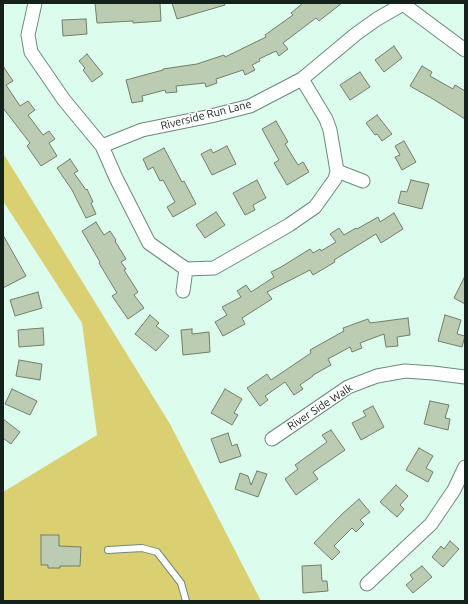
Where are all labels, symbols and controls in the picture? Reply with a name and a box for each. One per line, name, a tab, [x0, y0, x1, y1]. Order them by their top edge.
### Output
street label: Riverside Run Lane	[159, 97, 253, 133]
street label: River Side Walk	[285, 381, 355, 433]

